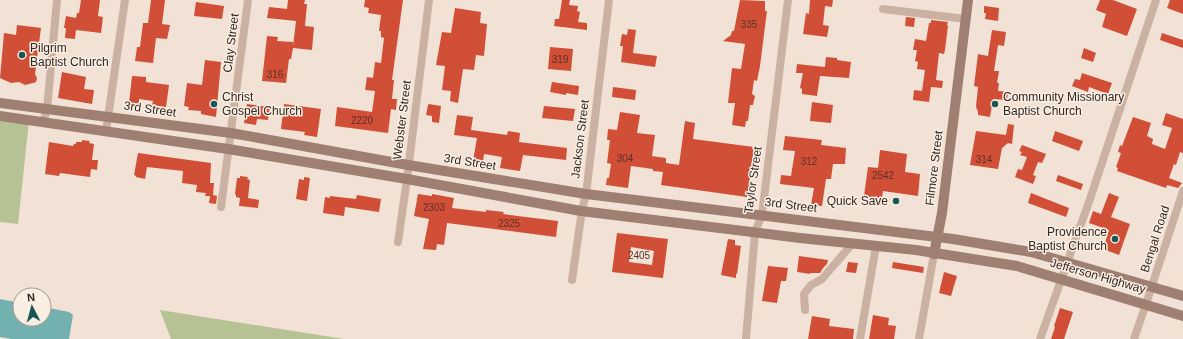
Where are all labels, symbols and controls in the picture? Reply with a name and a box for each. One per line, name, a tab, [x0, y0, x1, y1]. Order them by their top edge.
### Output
street label: Clay Street	[220, 12, 242, 73]
house number: 335	[741, 19, 758, 30]
place label: Pilgrim Baptist Church	[30, 41, 109, 69]
marker: Pilgrim Baptist Church	[17, 50, 27, 60]
house number: 319	[552, 54, 569, 65]
house number: 316	[267, 69, 284, 80]
street label: Webster Street	[390, 79, 414, 160]
place label: Christ Gospel Church	[222, 90, 302, 118]
place label: Community Missionary Baptist Church	[1003, 90, 1124, 118]
street label: 3rd Street	[123, 98, 178, 120]
street label: Jackson Street	[568, 98, 592, 179]
marker: Christ Gospel Church	[209, 99, 219, 109]
marker: Community Missionary Baptist Church	[990, 99, 1000, 109]
house number: 2220	[351, 115, 374, 126]
street label: Filmore Street	[922, 129, 946, 206]
street label: Taylor Street	[741, 145, 765, 214]
street label: 3rd Street	[443, 151, 498, 173]
house number: 304	[617, 153, 634, 164]
house number: 314	[976, 154, 993, 165]
house number: 312	[801, 156, 818, 167]
house number: 2542	[872, 170, 895, 181]
place label: Quick Save	[827, 194, 888, 208]
street label: 3rd Street	[764, 195, 819, 215]
marker: Quick Save	[891, 196, 901, 206]
house number: 2303	[423, 202, 446, 213]
street label: Bengal Road	[1138, 204, 1172, 274]
house number: 2325	[498, 218, 521, 229]
place label: Providence Baptist Church	[1028, 225, 1107, 253]
marker: Providence Baptist Church	[1110, 234, 1120, 244]
house number: 2405	[628, 250, 651, 261]
street label: Jefferson Highway	[1049, 256, 1147, 296]
north arrow	[12, 287, 52, 327]
text: N	[26, 291, 36, 303]

